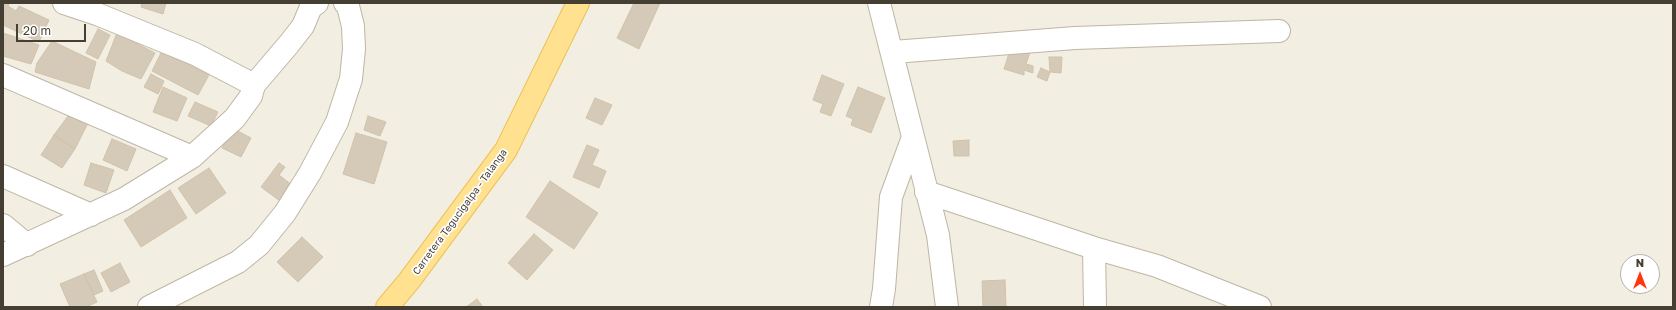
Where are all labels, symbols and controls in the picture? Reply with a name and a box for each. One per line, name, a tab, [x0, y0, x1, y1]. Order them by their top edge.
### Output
scale bar	[18, 16, 88, 42]
text: 20 m	[23, 23, 51, 38]
street label: Carretera Tegucigalpa - Talanga	[410, 147, 510, 277]
north arrow	[1620, 254, 1660, 294]
text: N	[1636, 256, 1644, 269]

